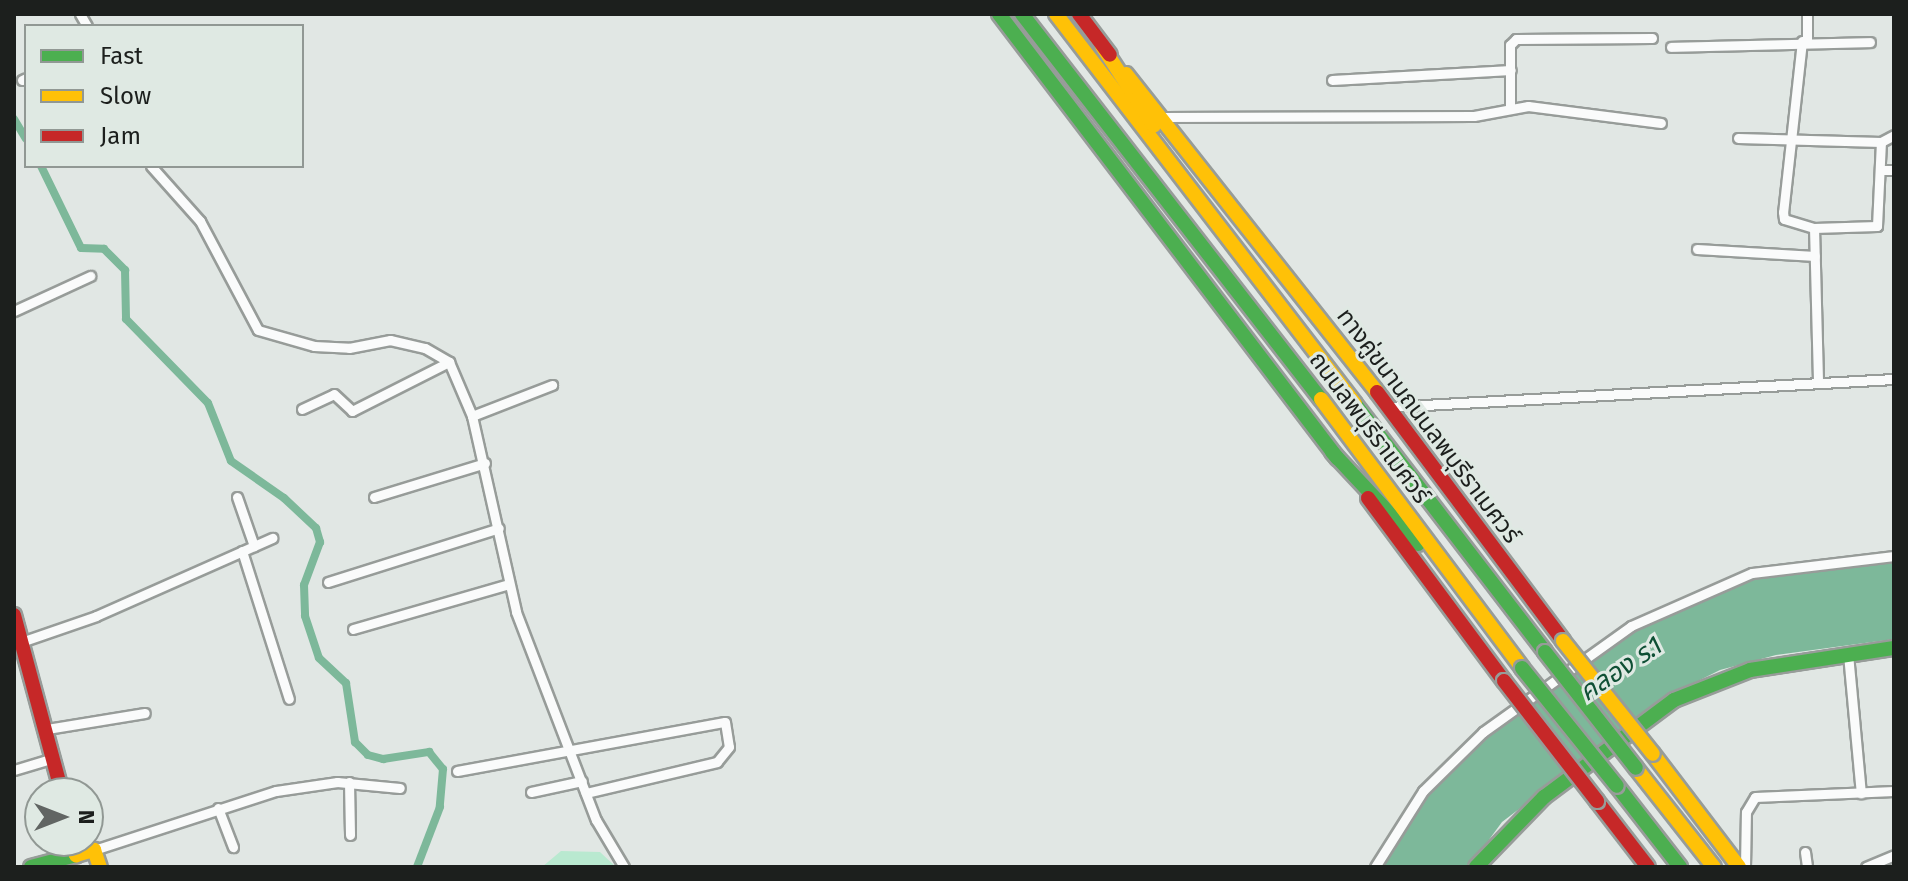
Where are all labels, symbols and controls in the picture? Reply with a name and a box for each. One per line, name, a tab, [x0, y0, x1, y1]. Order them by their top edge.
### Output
legend	[24, 24, 304, 168]
text: Fast	[100, 42, 143, 70]
text: Slow	[100, 82, 151, 110]
text: Jam	[100, 122, 141, 150]
street label: ทางคู่ขนานถนนลพบุรีราเมศวร์	[1330, 303, 1526, 549]
street label: ถนนลพบุรีราเมศวร์	[1303, 347, 1435, 509]
water label: คลอง ร.1	[1573, 630, 1669, 708]
north arrow	[24, 777, 104, 857]
text: N	[73, 810, 100, 824]

